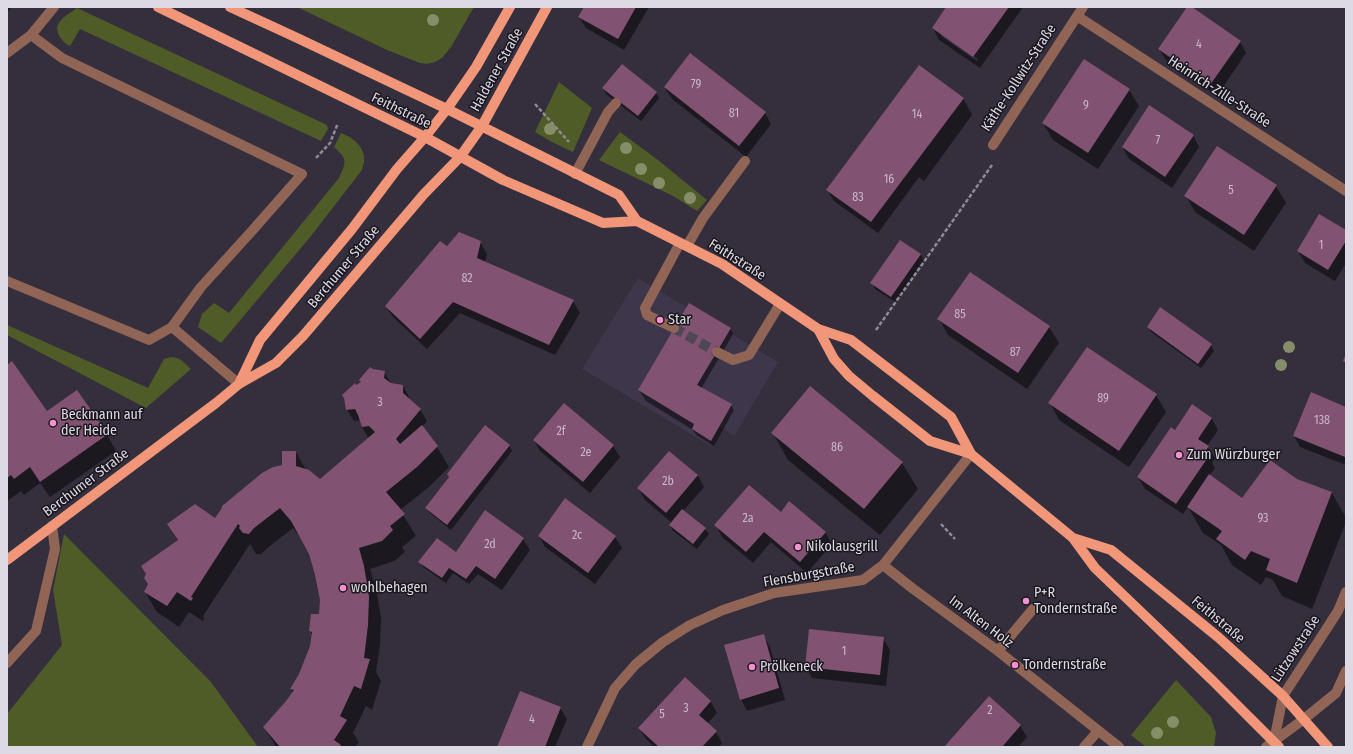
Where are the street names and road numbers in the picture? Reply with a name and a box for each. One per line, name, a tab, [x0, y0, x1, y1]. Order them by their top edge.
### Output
street label: Käthe-Kollwitz-Straße	[978, 21, 1060, 135]
street label: Haldener Straße	[467, 25, 527, 115]
street label: Heinrich-Zille-Straße	[1165, 53, 1273, 131]
street label: Feithstraße	[368, 89, 434, 133]
street label: Berchumer Straße	[305, 222, 383, 312]
street label: Feithstraße	[705, 236, 769, 284]
street label: Berchumer Straße	[40, 445, 132, 521]
street label: Flensburgstraße	[762, 559, 856, 591]
street label: Im Alten Holz	[946, 592, 1016, 652]
street label: Feithstraße	[1188, 593, 1248, 647]
street label: Lützowstraße	[1268, 613, 1324, 685]

